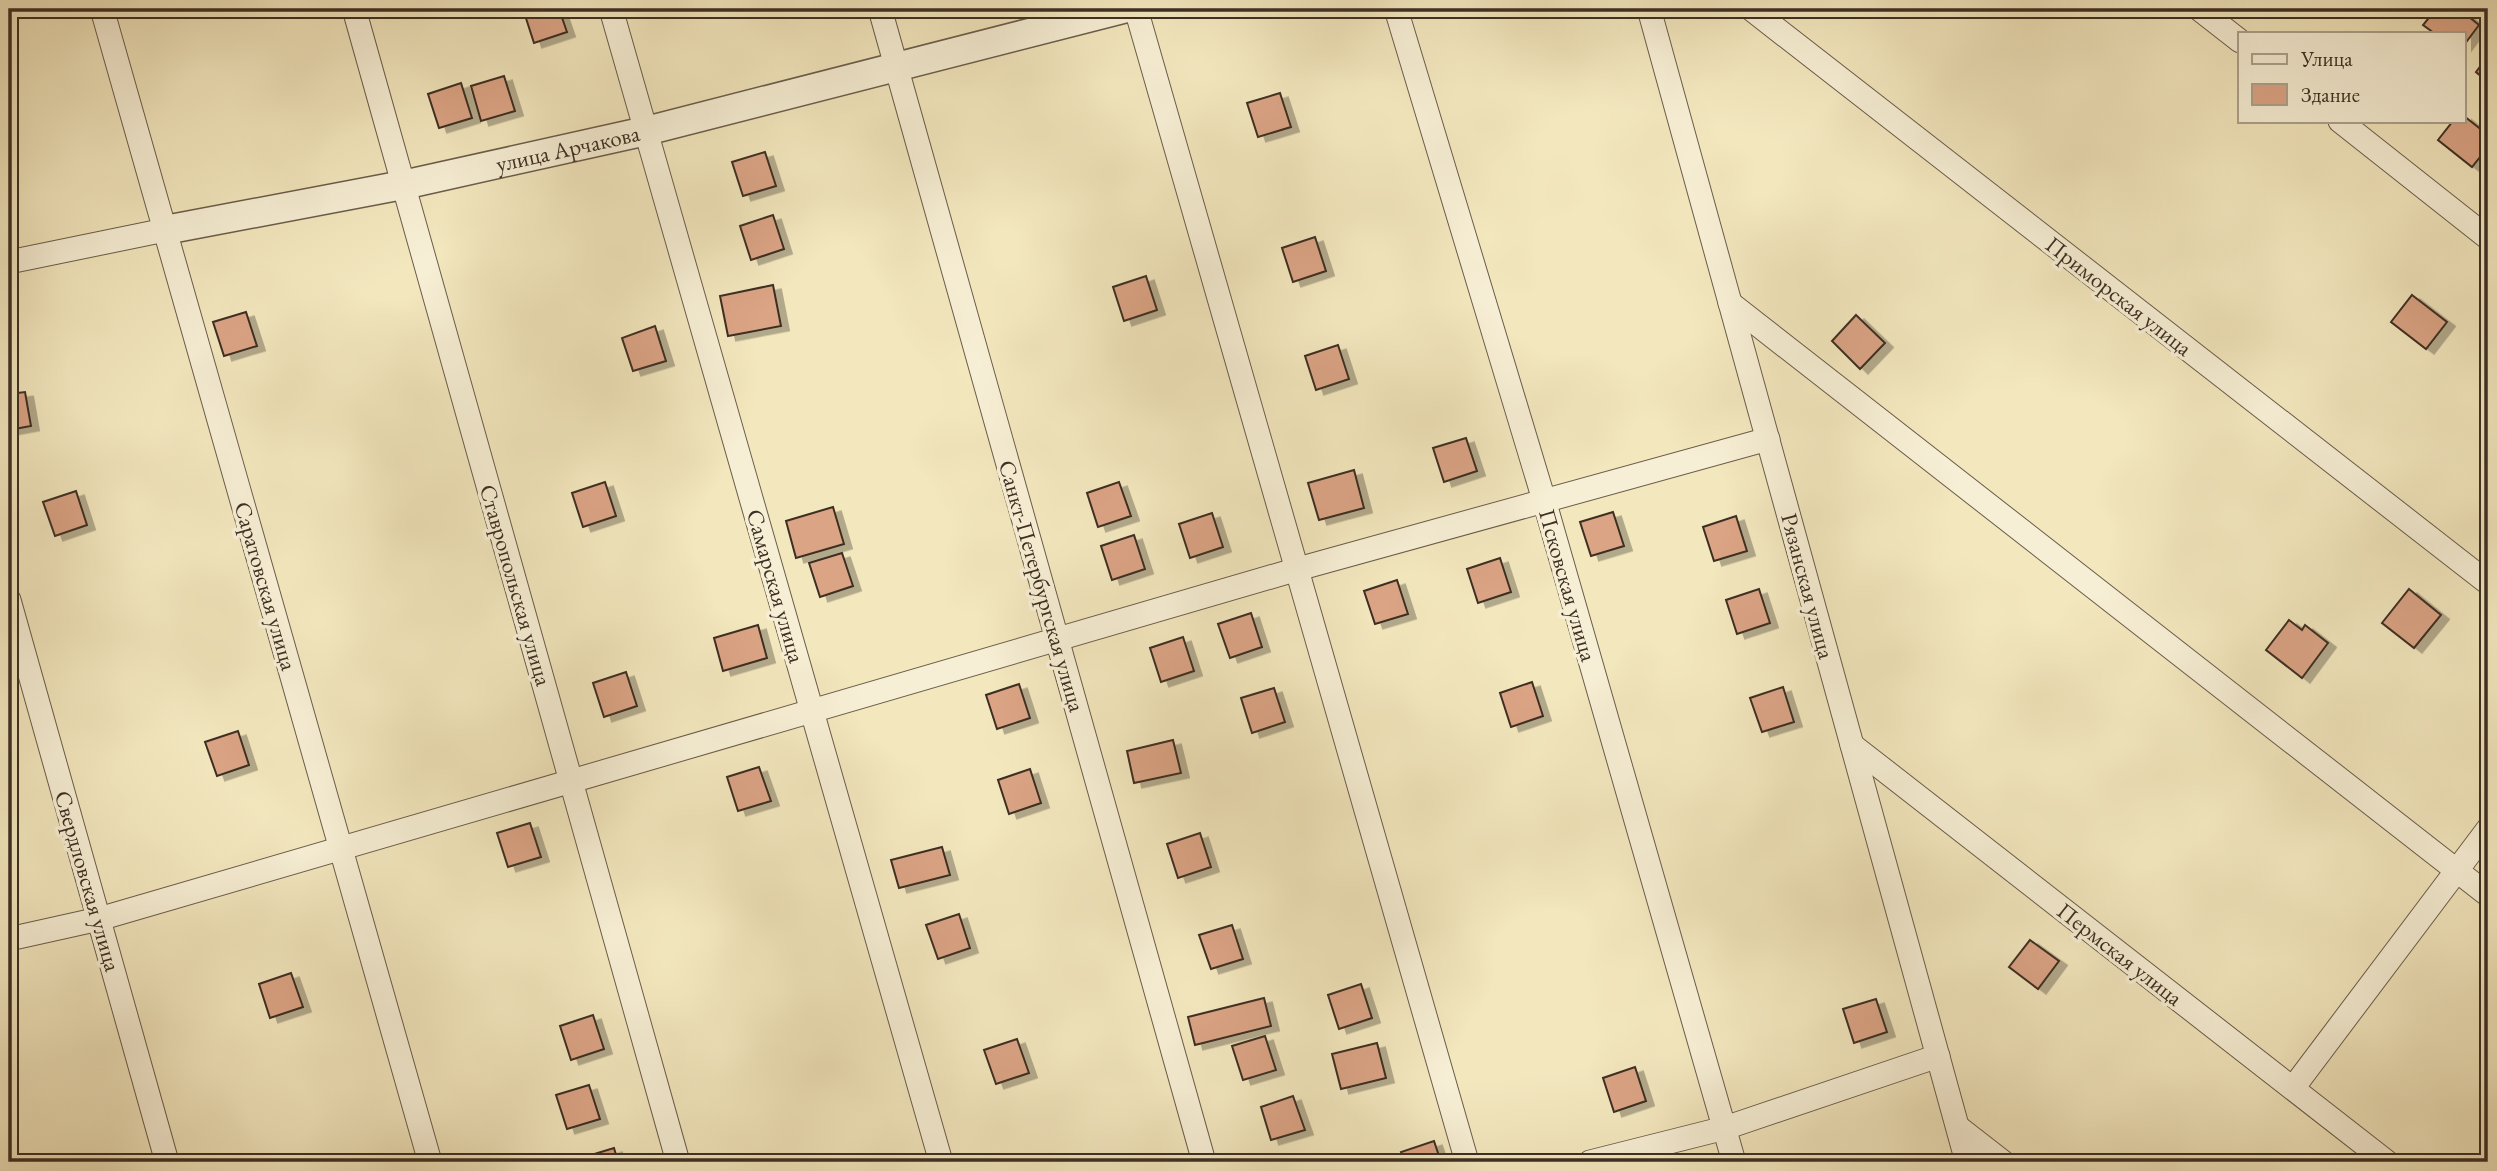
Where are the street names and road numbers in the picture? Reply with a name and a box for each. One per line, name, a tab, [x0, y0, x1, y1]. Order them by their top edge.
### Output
street label: улица Арчакова	[493, 118, 643, 179]
street label: Приморская улица	[2040, 229, 2199, 363]
street label: Санкт-Петербургская улица	[992, 457, 1093, 716]
street label: Ставропольская улица	[473, 481, 559, 690]
street label: Саратовская улица	[228, 498, 305, 675]
street label: Псковская улица	[1532, 505, 1604, 665]
street label: Самарская улица	[740, 506, 812, 667]
street label: Рязанская улица	[1774, 510, 1842, 663]
street label: Свердловская улица	[48, 787, 128, 976]
street label: Пермская улица	[2051, 896, 2190, 1013]

